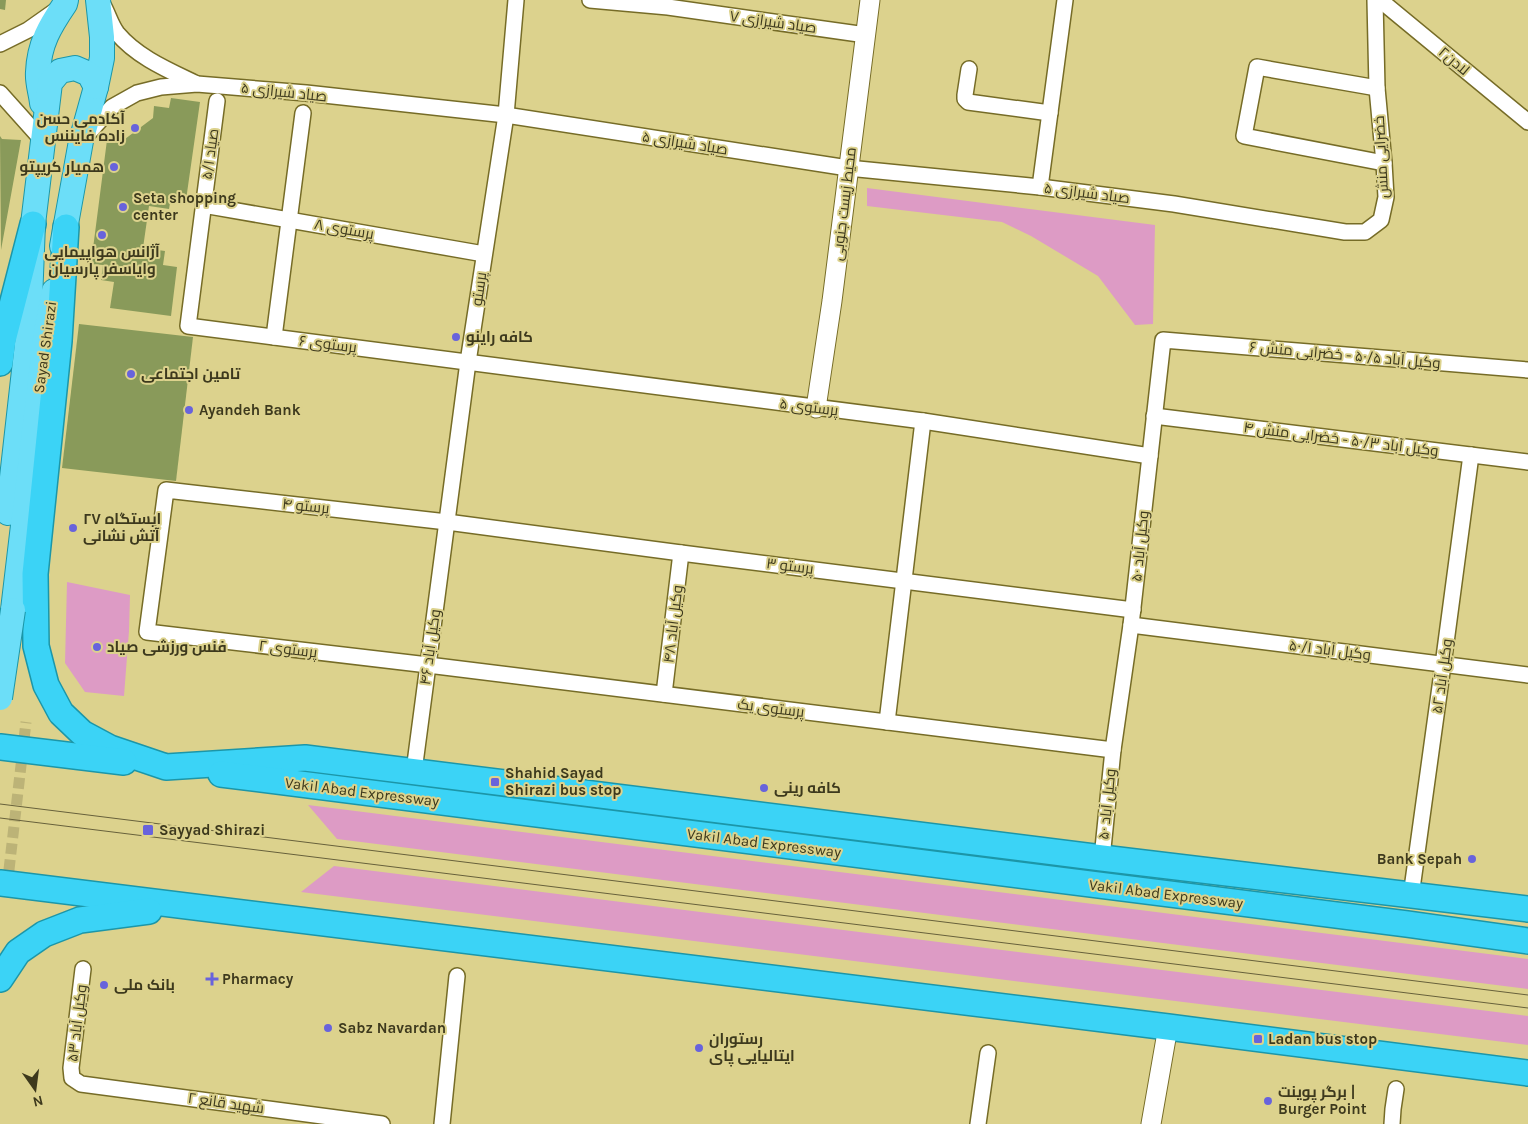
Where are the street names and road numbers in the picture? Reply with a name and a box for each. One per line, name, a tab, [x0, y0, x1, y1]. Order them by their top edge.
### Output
street label: صیاد شیرازی ۷	[728, 7, 818, 38]
street label: لادن۲	[1434, 43, 1473, 80]
street label: صیاد شیرازی ۵	[240, 79, 328, 106]
street label: خضرایی منش	[1370, 115, 1393, 199]
street label: صیاد ۵/۱	[198, 127, 222, 181]
street label: صیاد شیرازی ۵	[641, 127, 729, 160]
street label: محیط زیست جنوبی	[828, 146, 861, 262]
street label: صیاد شیرازی ۵	[1043, 179, 1131, 208]
street label: پرستوی ۸	[313, 215, 375, 244]
street label: پرستو	[468, 271, 491, 307]
street label: Sayad Shirazi	[30, 300, 60, 394]
street label: پرستوی ۶	[298, 332, 358, 357]
street label: وکیل آباد ۵۰/۵ - خضرایی منش ۶	[1249, 338, 1441, 373]
street label: پرستوی ۵	[778, 394, 839, 421]
street label: وکیل آباد ۵۰/۳ - خضرایی منش ۴	[1242, 418, 1440, 461]
street label: پرستو ۴	[281, 495, 331, 518]
street label: ۵۰ وکیل آباد	[1127, 510, 1154, 582]
street label: پرستو ۳	[765, 554, 815, 579]
street label: ۴۸ وکیل آباد	[659, 584, 688, 664]
street label: ۴۶ وکیل آباد	[416, 608, 445, 686]
street label: پرستوی ۲	[258, 636, 318, 663]
street label: وکیل آباد ۵۰/۱	[1288, 636, 1372, 665]
street label: ۵۲ وکیل آباد	[1428, 637, 1457, 715]
street label: پرستوی یک	[736, 695, 805, 722]
street label: وکیل آباد ۵۰	[1094, 768, 1121, 840]
street label: Vakil Abad Expressway	[284, 774, 440, 810]
street label: Vakil Abad Expressway	[686, 825, 842, 861]
street label: Vakil Abad Expressway	[1088, 876, 1244, 912]
street label: وکیل آباد ۵۳	[63, 983, 92, 1063]
street label: شهید قانع ۲	[186, 1089, 265, 1119]

